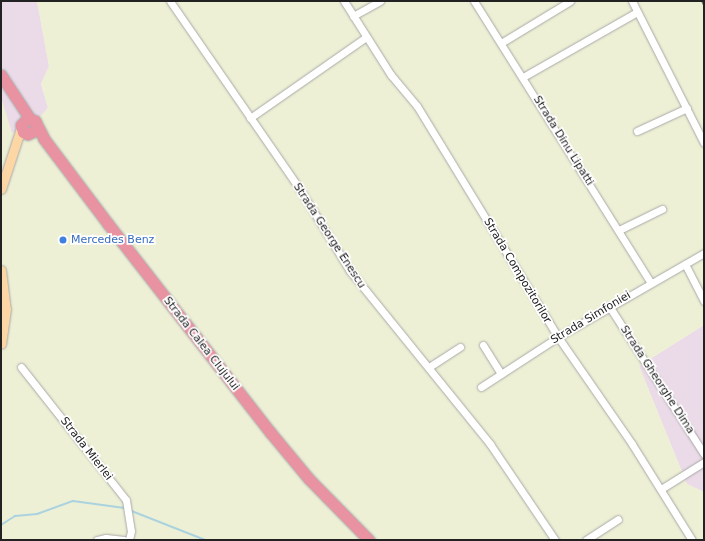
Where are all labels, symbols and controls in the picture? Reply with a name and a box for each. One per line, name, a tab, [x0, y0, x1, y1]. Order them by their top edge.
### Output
street label: Strada Dinu Lipatti	[530, 94, 596, 188]
street label: Strada George Enescu	[290, 181, 368, 291]
street label: Strada Compozitorilor	[480, 216, 554, 326]
place label: Mercedes Benz	[71, 233, 154, 247]
marker: Mercedes Benz	[58, 235, 68, 245]
street label: Strada Simfoniei	[549, 289, 633, 347]
street label: Strada Calea Clujului	[160, 295, 242, 393]
street label: Strada Gheorghe Dima	[617, 323, 697, 437]
street label: Strada Mierlei	[57, 415, 115, 483]

